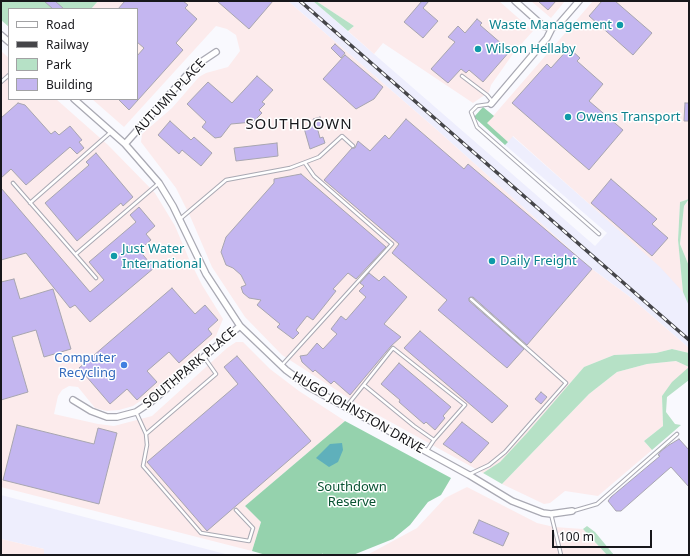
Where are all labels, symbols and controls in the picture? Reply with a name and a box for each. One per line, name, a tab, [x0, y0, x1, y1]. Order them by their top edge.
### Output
legend	[8, 8, 138, 100]
text: Road	[46, 16, 75, 33]
place label: Waste Management	[489, 17, 612, 33]
marker: Waste Management	[615, 20, 625, 30]
text: Railway	[46, 36, 89, 53]
place label: Wilson Hellaby	[486, 41, 576, 57]
marker: Wilson Hellaby	[473, 44, 483, 54]
text: Park	[46, 56, 71, 73]
street label: AUTUMN PLACE	[131, 56, 209, 138]
text: Building	[46, 76, 93, 93]
place label: Owens Transport	[576, 109, 681, 125]
marker: Owens Transport	[563, 112, 573, 122]
district label: SOUTHDOWN	[245, 116, 353, 134]
place label: Just Water International	[122, 241, 202, 272]
marker: Just Water International	[109, 251, 119, 261]
place label: Daily Freight	[500, 253, 577, 269]
marker: Daily Freight	[487, 256, 497, 266]
street label: SOUTHPARK PLACE	[140, 324, 240, 412]
place label: Computer Recycling	[54, 350, 116, 381]
marker: Computer Recycling	[119, 360, 129, 370]
street label: HUGO JOHNSTON DRIVE	[289, 369, 427, 457]
park label: Southdown Reserve	[317, 479, 387, 510]
scale bar	[554, 522, 654, 548]
text: 100 m	[559, 528, 594, 545]

